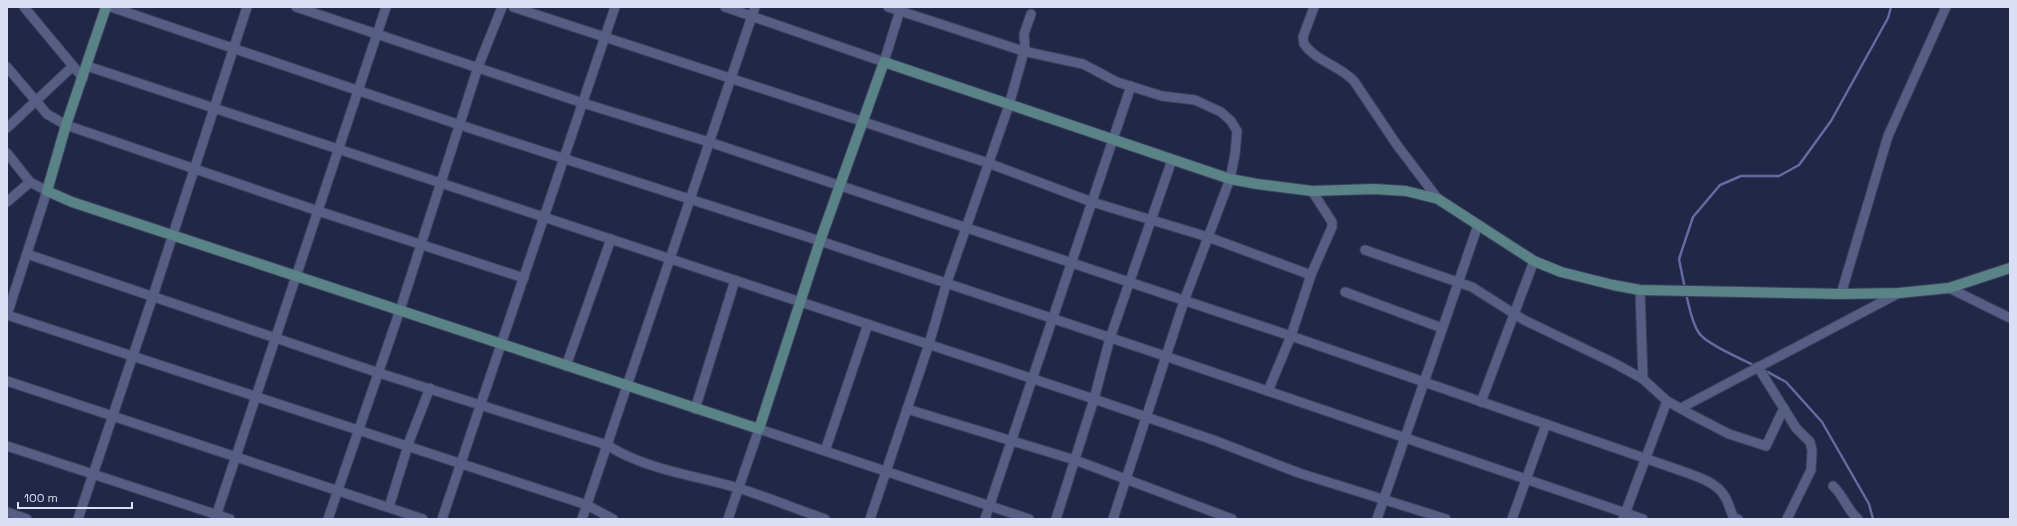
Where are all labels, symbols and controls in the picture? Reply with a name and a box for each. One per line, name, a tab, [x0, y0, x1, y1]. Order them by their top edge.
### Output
scale bar	[18, 484, 132, 510]
text: 100 m	[24, 490, 58, 506]

